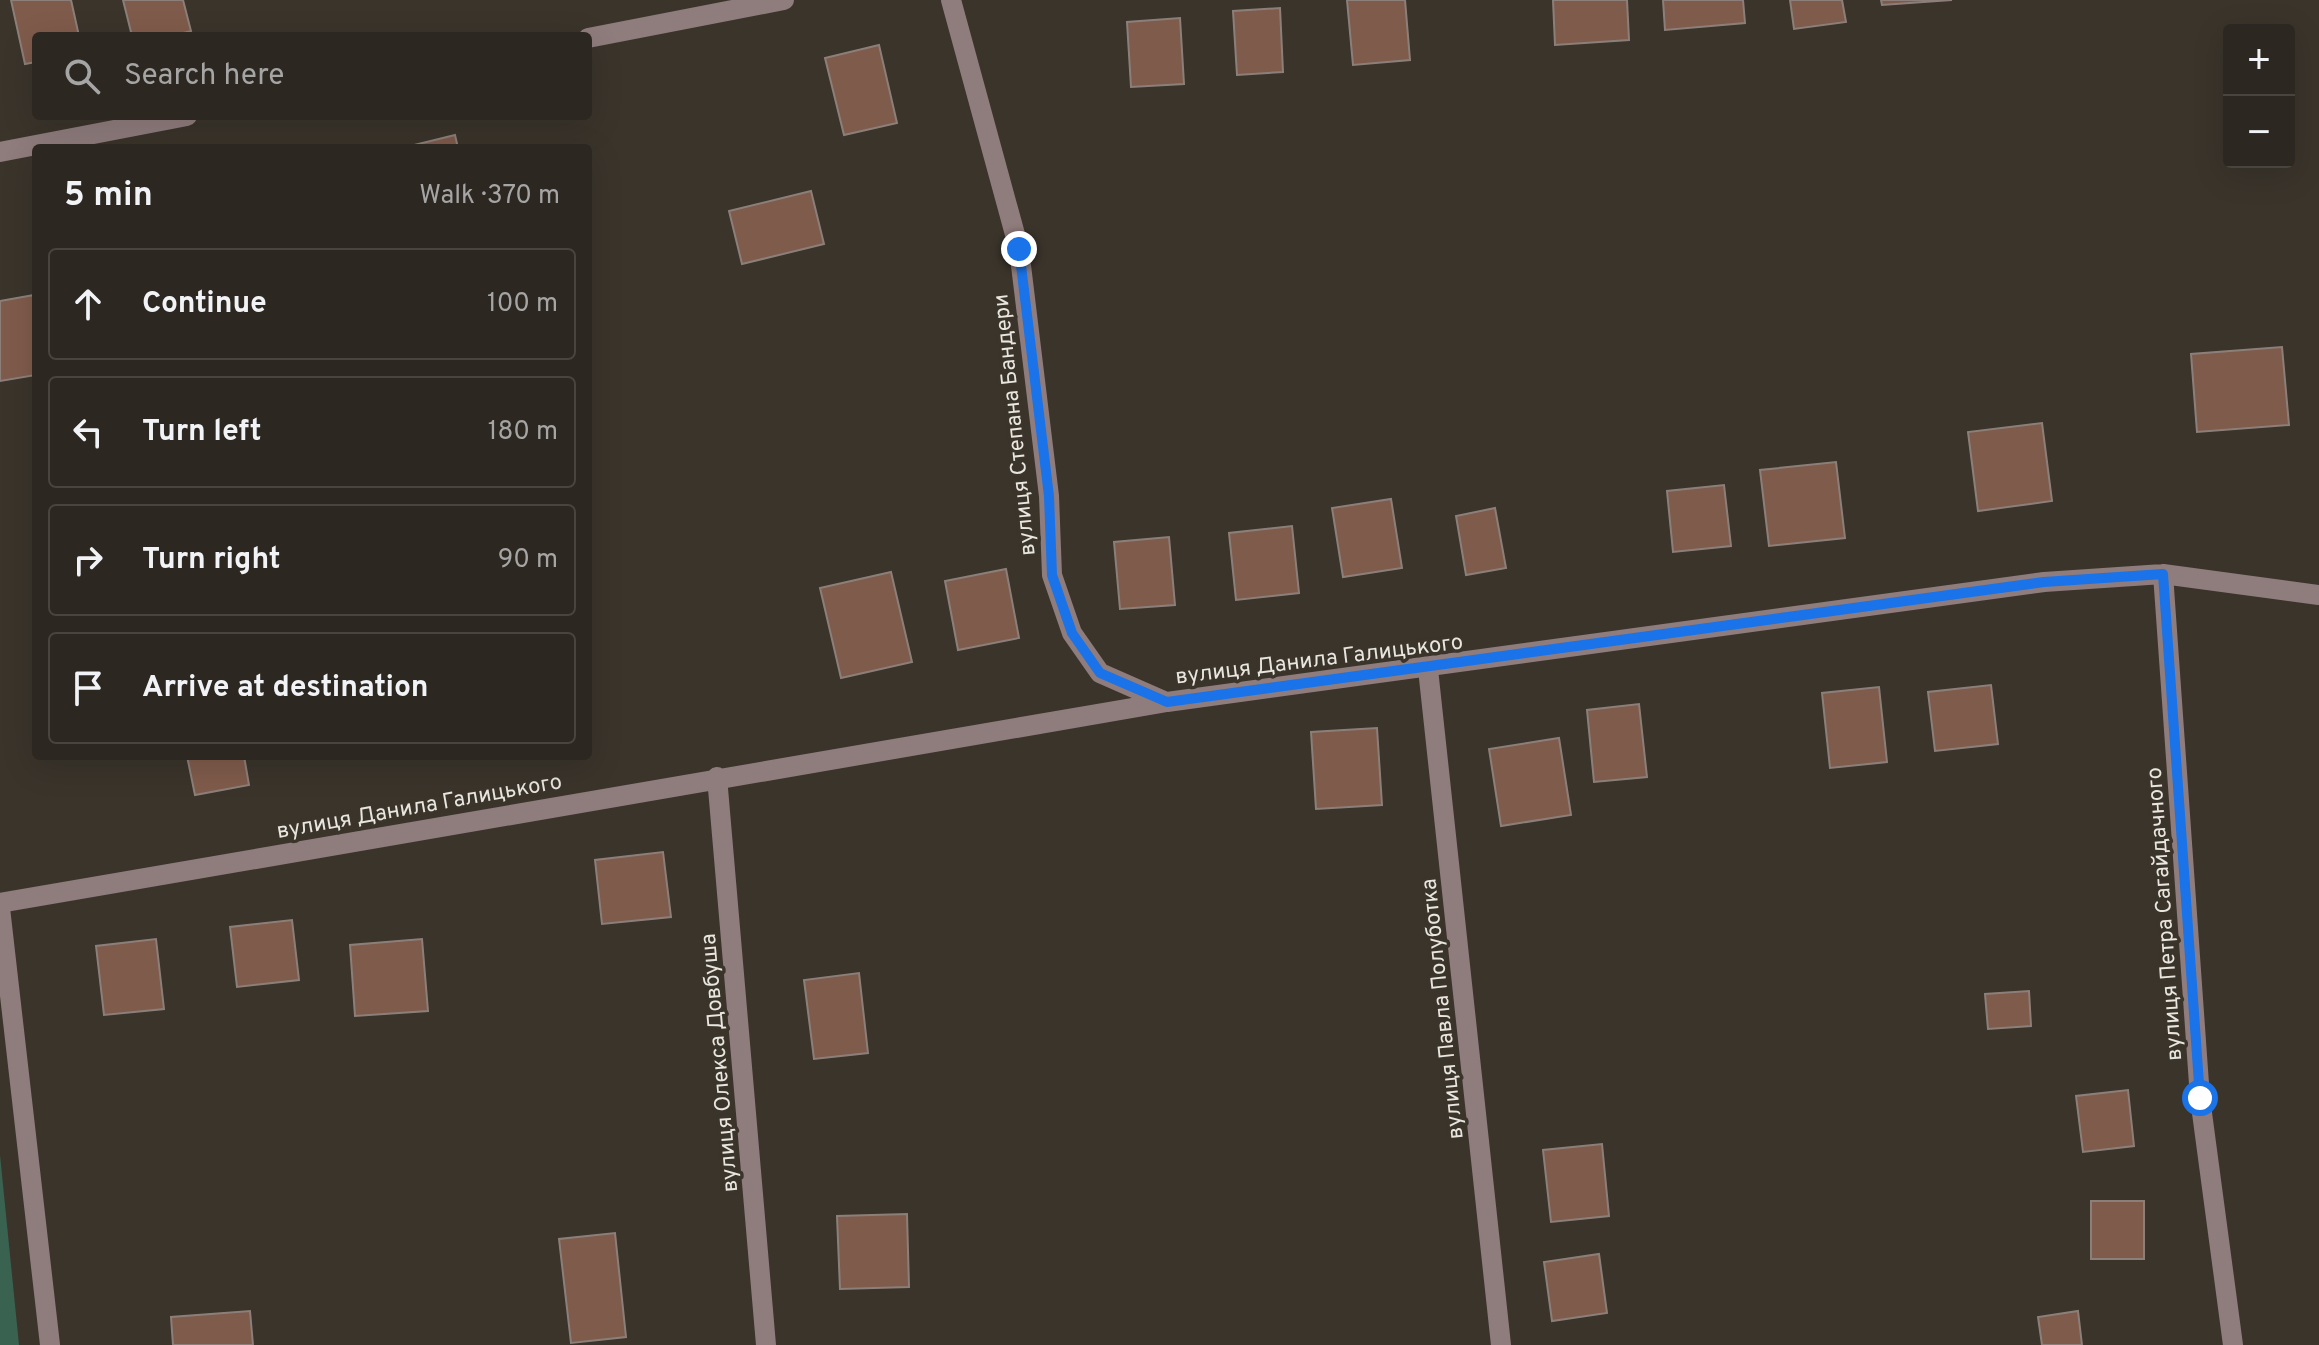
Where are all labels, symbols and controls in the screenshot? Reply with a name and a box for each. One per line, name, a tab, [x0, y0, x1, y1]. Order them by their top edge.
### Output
map controls	[2223, 24, 2295, 168]
button: +	[2223, 24, 2295, 96]
search box	[32, 32, 592, 120]
icon: search	[60, 54, 104, 98]
text: Search here	[124, 58, 284, 95]
button: −	[2223, 96, 2295, 168]
text: 5 min	[64, 175, 153, 218]
text: Walk · 370 m	[419, 180, 560, 213]
route end	[1001, 231, 1037, 267]
icon: ahead	[66, 282, 110, 326]
text: Continue	[142, 286, 267, 323]
text: 100 m	[487, 288, 558, 321]
street label: вулиця Степана Бандери	[988, 293, 1043, 557]
icon: left	[66, 410, 110, 454]
text: Turn left	[142, 414, 262, 451]
text: 180 m	[488, 416, 558, 449]
icon: right	[66, 538, 110, 582]
text: Turn right	[142, 542, 280, 579]
text: 90 m	[498, 544, 558, 577]
street label: вулиця Данила Галицького	[1174, 629, 1465, 692]
icon: arrive	[66, 666, 110, 710]
text: Arrive at destination	[142, 670, 428, 707]
street label: вулиця Петра Сагайдачного	[2142, 766, 2189, 1062]
street label: вулиця Данила Галицького	[275, 769, 564, 846]
street label: вулиця Павла Полуботка	[1416, 877, 1471, 1140]
street label: вулиця Олекса Довбуша	[696, 932, 745, 1193]
route start	[2182, 1080, 2218, 1116]

